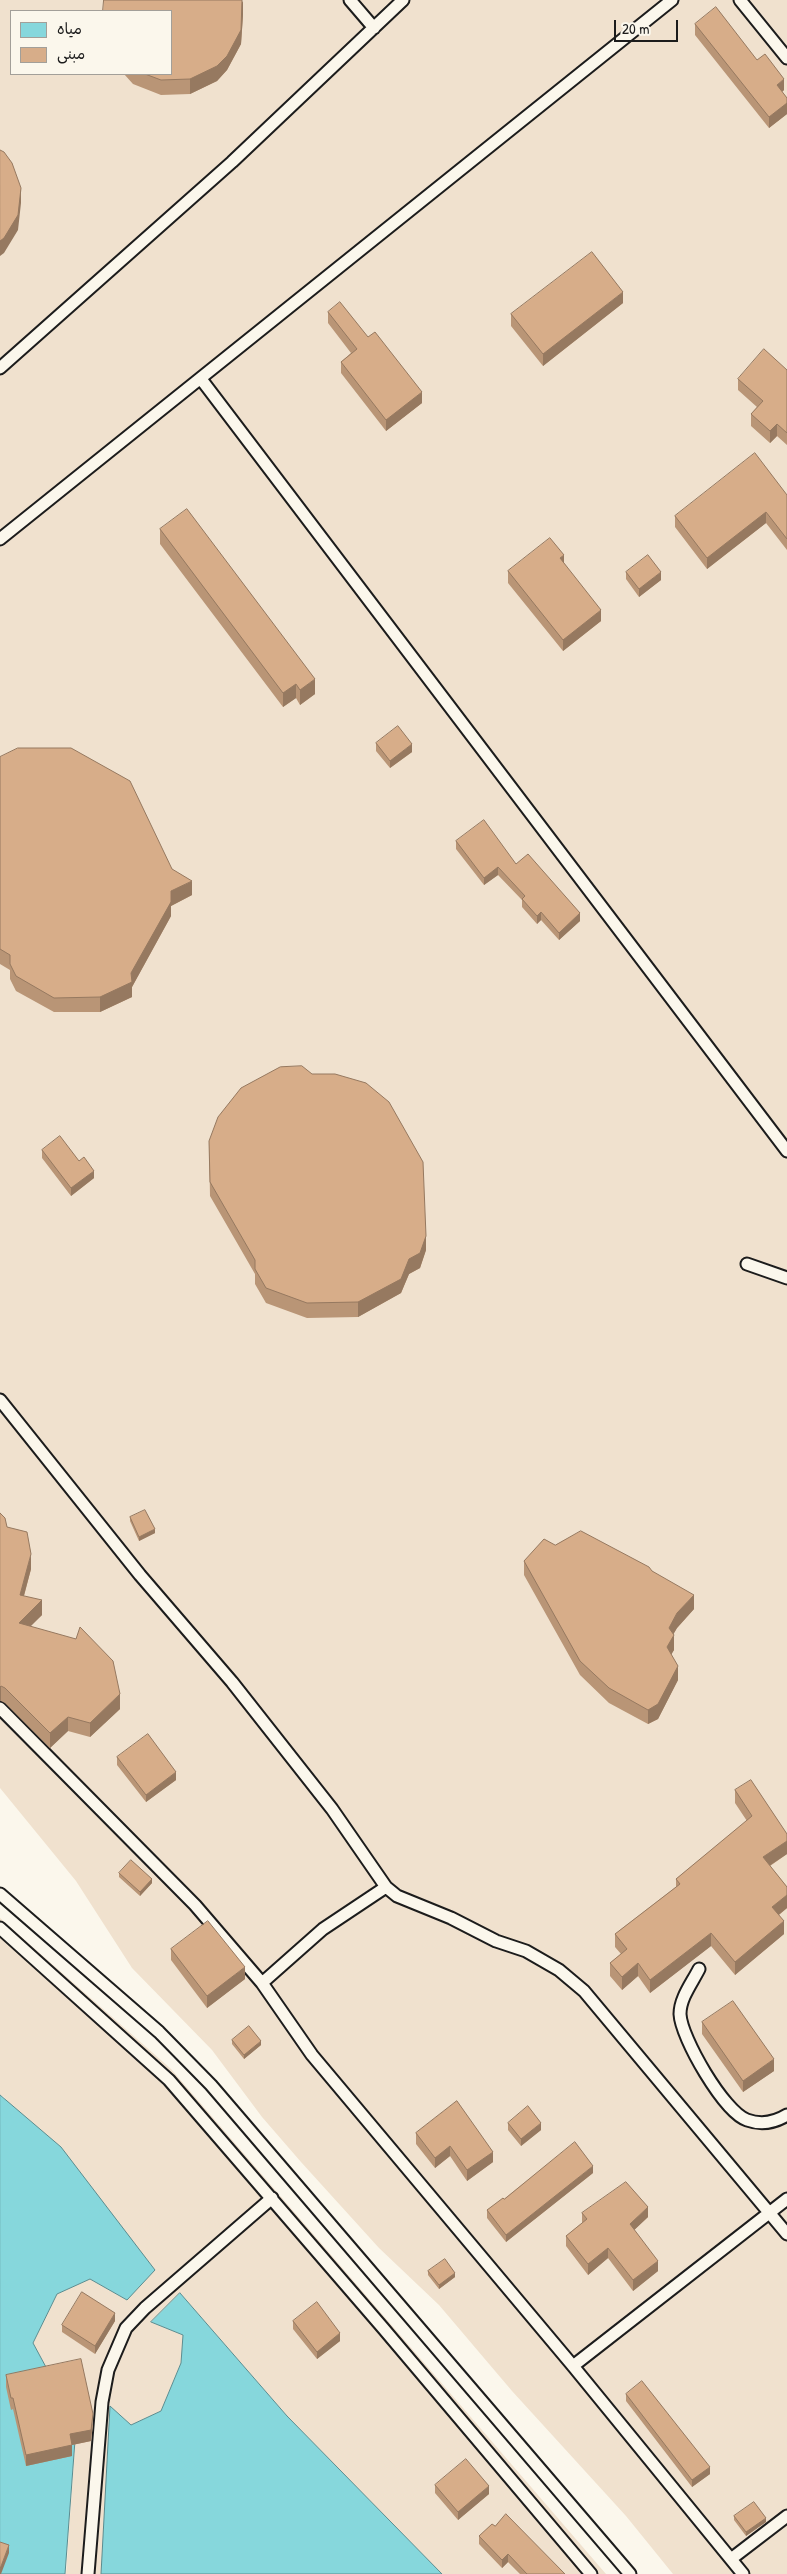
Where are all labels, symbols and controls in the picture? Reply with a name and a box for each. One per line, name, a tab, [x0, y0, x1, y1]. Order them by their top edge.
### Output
legend	[10, 10, 172, 75]
scale bar	[617, 10, 681, 42]
text: مياه	[57, 18, 82, 39]
text: 20 m	[622, 18, 649, 39]
text: مبنى	[57, 43, 85, 64]

